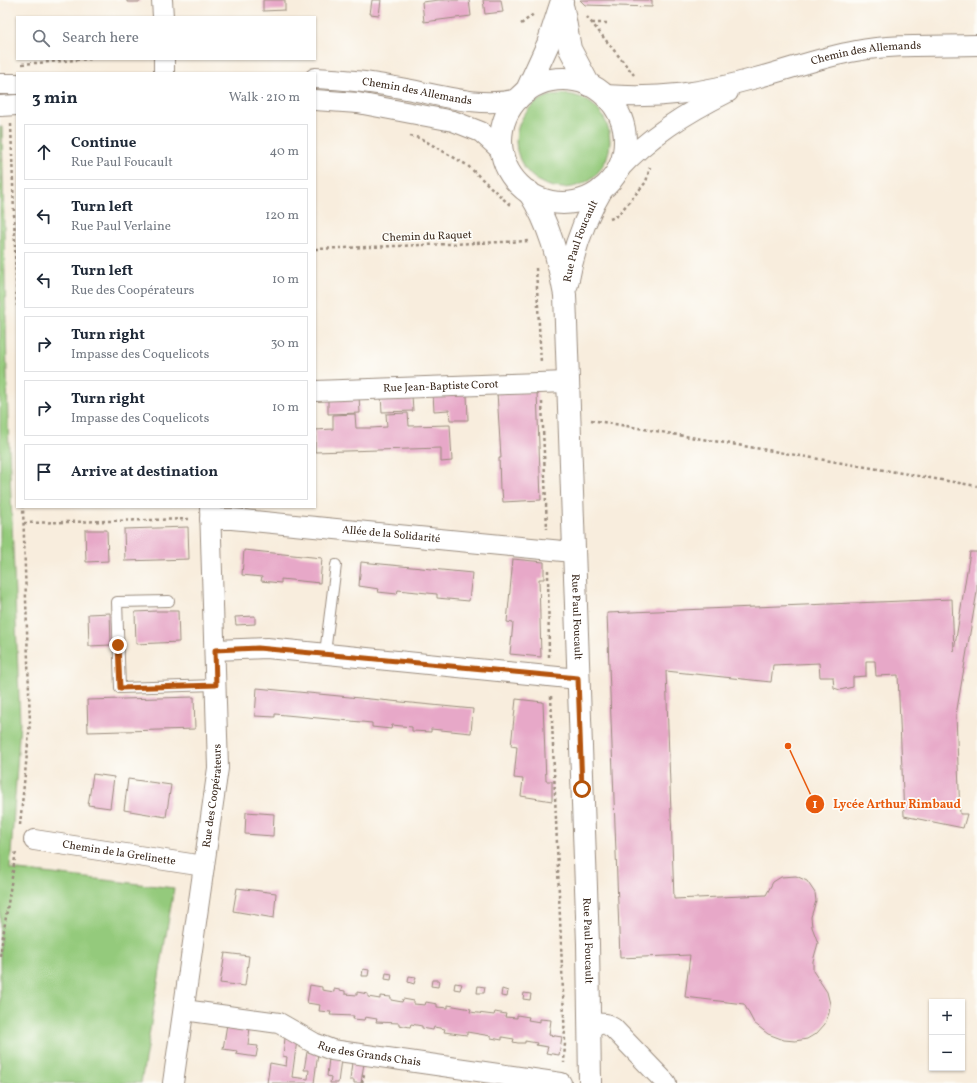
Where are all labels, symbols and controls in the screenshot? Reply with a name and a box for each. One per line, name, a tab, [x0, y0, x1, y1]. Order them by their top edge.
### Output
search box	[16, 16, 316, 60]
icon: search	[30, 27, 52, 49]
text: Search here	[62, 28, 139, 49]
street label: Chemin des Allemands	[809, 38, 921, 69]
street label: Chemin des Allemands	[361, 74, 473, 109]
text: 3 min	[32, 87, 78, 110]
text: Walk · 210 m	[229, 89, 300, 107]
text: Continue	[71, 133, 136, 154]
icon: ahead	[33, 141, 55, 163]
text: 40 m	[270, 143, 299, 161]
text: Rue Paul Foucault	[71, 154, 173, 172]
text: Turn left	[71, 197, 133, 218]
street label: Rue Paul Foucault	[560, 197, 602, 284]
icon: left	[33, 205, 55, 227]
text: 120 m	[265, 207, 299, 225]
text: Rue Paul Verlaine	[71, 218, 171, 236]
street label: Chemin du Raquet	[382, 228, 472, 246]
text: Turn left	[71, 261, 133, 282]
icon: left	[33, 269, 55, 291]
text: 10 m	[272, 271, 299, 289]
text: Rue des Coopérateurs	[71, 282, 194, 300]
text: Turn right	[71, 325, 145, 346]
icon: right	[33, 333, 55, 355]
text: 30 m	[271, 335, 299, 353]
text: Impasse des Coquelicots	[71, 346, 209, 364]
street label: Rue Jean-Baptiste Corot	[383, 377, 499, 396]
text: Turn right	[71, 389, 145, 410]
icon: right	[33, 397, 55, 419]
text: 10 m	[272, 399, 299, 417]
text: Impasse des Coquelicots	[71, 410, 209, 428]
icon: arrive	[33, 461, 55, 483]
text: Arrive at destination	[71, 462, 218, 483]
street label: Allée de la Solidarité	[341, 522, 441, 547]
street label: Rue Paul Foucault	[567, 574, 585, 660]
route end	[109, 636, 127, 654]
street label: Rue des Coopérateurs	[199, 743, 226, 849]
route start	[573, 780, 591, 798]
callout: Lycée Arthur Rimbaud	[805, 792, 969, 816]
text: 1	[813, 797, 818, 813]
text: Lycée Arthur Rimbaud	[833, 797, 961, 813]
street label: Chemin de la Grelinette	[61, 837, 177, 869]
street label: Rue Paul Foucault	[579, 897, 596, 984]
map controls	[929, 999, 965, 1071]
button: +	[929, 999, 965, 1035]
button: −	[929, 1035, 965, 1071]
street label: Rue des Grands Chais	[315, 1038, 422, 1070]

